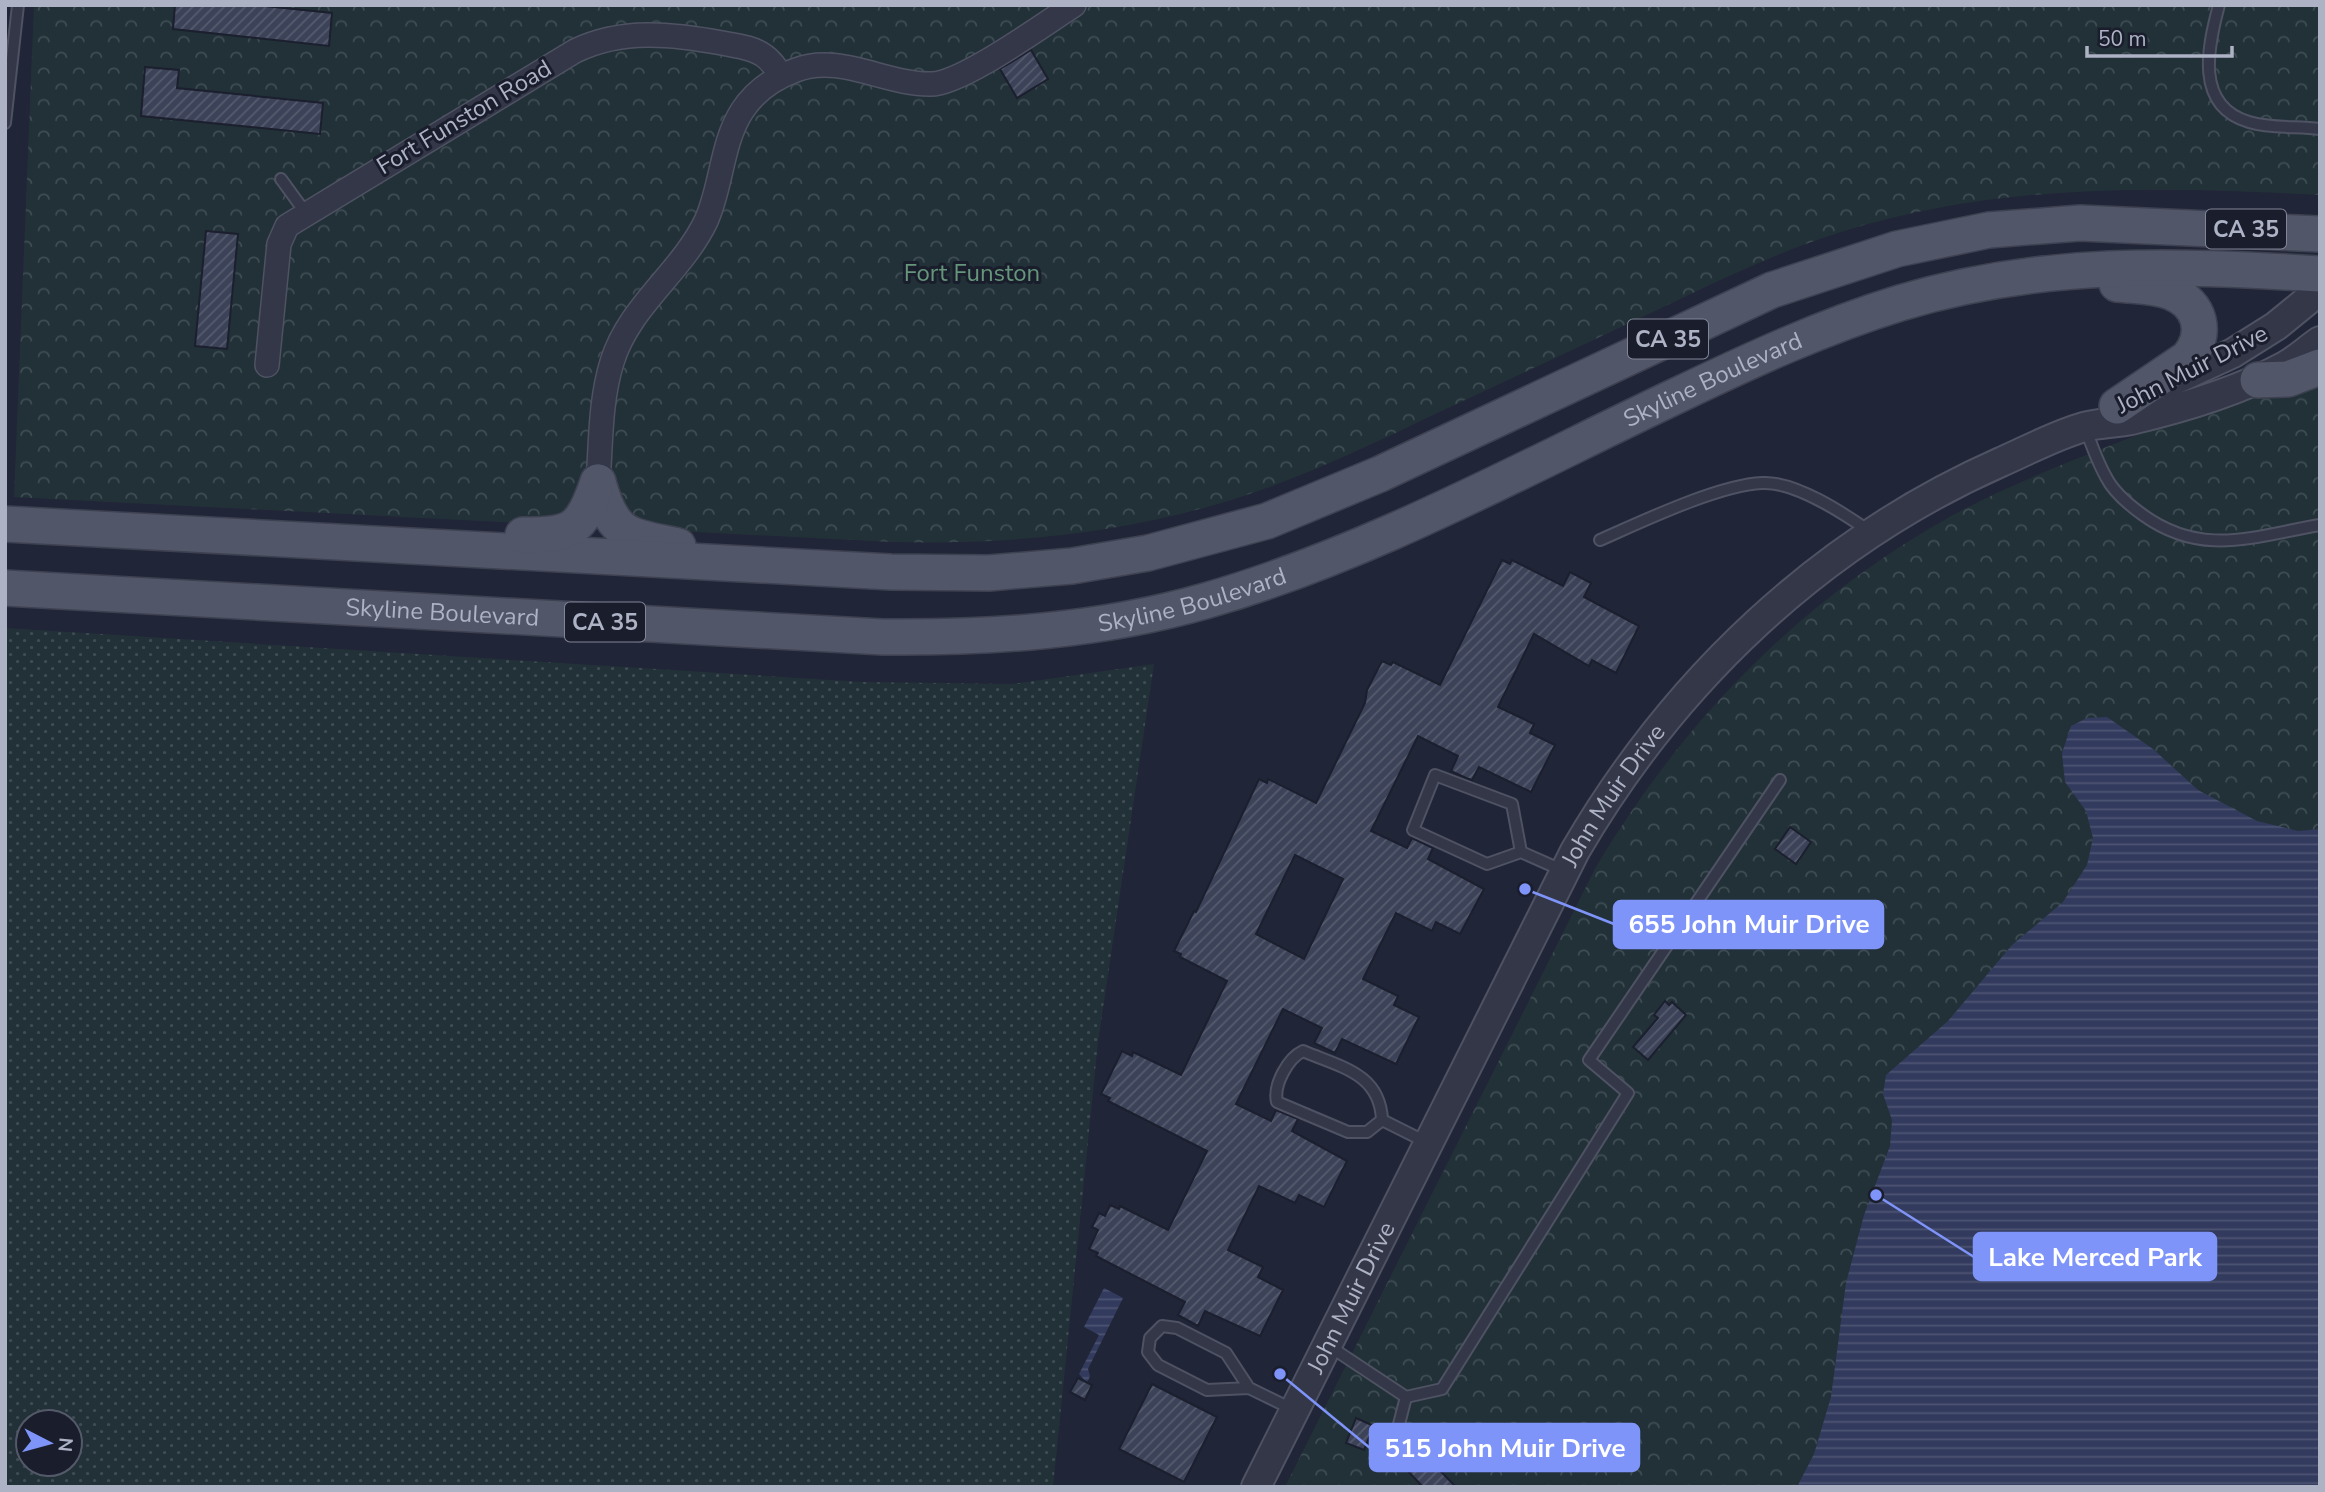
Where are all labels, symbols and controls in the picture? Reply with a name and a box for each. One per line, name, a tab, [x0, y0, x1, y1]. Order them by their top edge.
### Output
scale bar	[2087, 14, 2232, 58]
text: 50 m	[2098, 25, 2147, 53]
street label: Fort Funston Road	[371, 52, 557, 182]
road number: CA 35	[2206, 210, 2286, 248]
park label: Fort Funston	[904, 257, 1040, 289]
street label: John Muir Drive	[2110, 317, 2273, 421]
road number: CA 35	[1628, 320, 1708, 358]
street label: Skyline Boulevard	[1618, 324, 1807, 435]
street label: Skyline Boulevard	[1096, 560, 1291, 640]
street label: Skyline Boulevard	[345, 591, 540, 634]
road number: CA 35	[565, 602, 645, 642]
street label: John Muir Drive	[1553, 717, 1673, 873]
callout: 655 John Muir Drive	[1614, 901, 1883, 948]
text: 655 John Muir Drive	[1628, 907, 1870, 942]
street label: John Muir Drive	[1299, 1216, 1403, 1380]
callout: Lake Merced Park	[1974, 1233, 2216, 1280]
text: Lake Merced Park	[1988, 1240, 2203, 1275]
north arrow	[14, 1408, 84, 1478]
callout: 515 John Muir Drive	[1370, 1424, 1639, 1471]
text: 515 John Muir Drive	[1384, 1431, 1626, 1466]
text: N	[51, 1436, 79, 1453]

